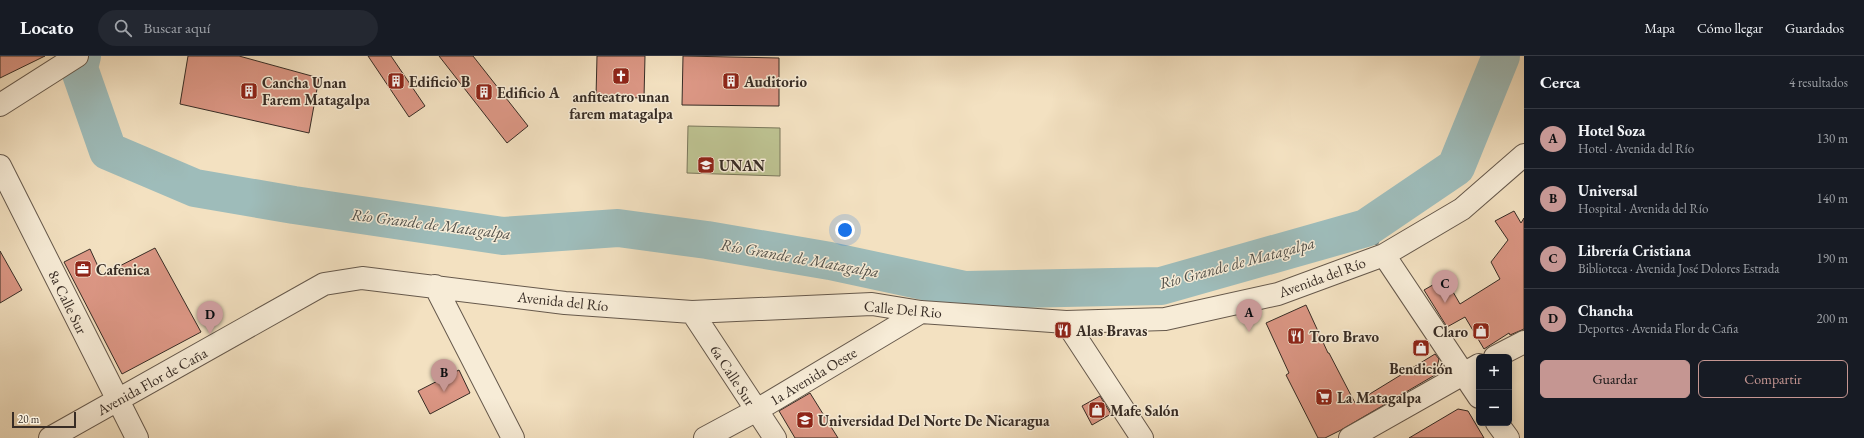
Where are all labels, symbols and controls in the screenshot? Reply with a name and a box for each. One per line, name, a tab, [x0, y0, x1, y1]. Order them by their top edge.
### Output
search box	[98, 10, 378, 46]
text: Locato	[20, 15, 74, 40]
icon: search	[112, 17, 134, 39]
text: Buscar aquí	[144, 18, 210, 37]
text: Mapa	[1644, 19, 1675, 37]
text: Cómo llegar	[1697, 19, 1763, 37]
text: Guardados	[1785, 19, 1844, 37]
church icon: anfiteatro unan farem matagalpa	[611, 66, 631, 86]
building icon: Edificio B	[386, 71, 406, 91]
building icon: Auditorio	[721, 71, 741, 91]
text: Cerca	[1540, 71, 1580, 93]
place label: Edificio B	[409, 72, 470, 91]
place label: Auditorio	[743, 72, 807, 91]
place label: Cancha Unan Farem Matagalpa	[262, 73, 370, 109]
text: 4 resultados	[1789, 74, 1848, 91]
building icon: Cancha Unan Farem Matagalpa	[239, 81, 259, 101]
building icon: Edificio A	[474, 82, 494, 102]
place label: Edificio A	[497, 83, 560, 102]
place label: anfiteatro unan farem matagalpa	[569, 87, 673, 123]
text: Hotel Soza	[1578, 121, 1645, 140]
text: A	[1548, 130, 1558, 147]
text: 130 m	[1817, 130, 1848, 147]
text: Hotel · Avenida del Río	[1578, 140, 1694, 157]
school or university icon: UNAN	[696, 155, 716, 175]
place label: UNAN	[719, 156, 765, 175]
text: Universal	[1578, 181, 1638, 200]
text: B	[1549, 190, 1557, 207]
text: 140 m	[1817, 190, 1848, 207]
text: Hospital · Avenida del Río	[1578, 200, 1708, 217]
water label: Río Grande de Matagalpa	[350, 204, 512, 244]
your location	[835, 220, 855, 240]
water label: Río Grande de Matagalpa	[1157, 232, 1317, 294]
water label: Río Grande de Matagalpa	[719, 234, 881, 282]
text: Librería Cristiana	[1578, 241, 1691, 260]
text: C	[1548, 250, 1558, 267]
text: 190 m	[1817, 250, 1848, 267]
street label: Avenida del Río	[1275, 252, 1368, 302]
office icon: Cafenica	[73, 259, 93, 279]
place label: Cafenica	[96, 260, 150, 279]
text: Biblioteca · Avenida José Dolores Estrada	[1578, 260, 1780, 277]
street label: 8a Calle Sur	[44, 267, 92, 337]
pin: C	[1432, 270, 1458, 303]
street label: Avenida del Río	[516, 287, 609, 315]
street label: Calle Del Rio	[863, 296, 943, 322]
pin: A	[1236, 299, 1262, 332]
pin: D	[197, 301, 223, 334]
text: Chancha	[1578, 301, 1633, 320]
text: D	[1548, 310, 1558, 327]
text: 200 m	[1817, 310, 1848, 327]
restaurant icon: Alas Bravas	[1053, 320, 1073, 340]
text: Deportes · Avenida Flor de Caña	[1578, 320, 1738, 337]
place label: Alas Bravas	[1075, 321, 1147, 340]
shop icon: Claro	[1471, 321, 1491, 341]
place label: Claro	[1433, 322, 1468, 341]
restaurant icon: Toro Bravo	[1286, 326, 1306, 346]
place label: Toro Bravo	[1309, 327, 1379, 346]
shop icon: Bendición	[1411, 338, 1431, 358]
street label: 6a Calle Sur	[706, 341, 760, 409]
street label: 1a Avenida Oeste	[766, 342, 860, 409]
street label: Avenida Flor de Caña	[93, 343, 211, 420]
map controls	[1476, 354, 1512, 426]
button: +	[1476, 354, 1512, 390]
pin: B	[431, 359, 457, 392]
place label: Bendición	[1389, 359, 1453, 378]
button: Guardar	[1540, 360, 1690, 398]
button: Compartir	[1698, 360, 1848, 398]
supermarket icon: La Matagalpa	[1314, 387, 1334, 407]
place label: La Matagalpa	[1337, 388, 1422, 407]
button: −	[1476, 390, 1512, 426]
shop icon: Mafe Salón	[1087, 400, 1107, 420]
place label: Mafe Salón	[1110, 401, 1179, 420]
scale bar	[12, 410, 76, 429]
school or university icon: Universidad Del Norte De Nicaragua	[795, 410, 815, 430]
place label: Universidad Del Norte De Nicaragua	[818, 411, 1050, 430]
text: 20 m	[18, 412, 39, 426]

